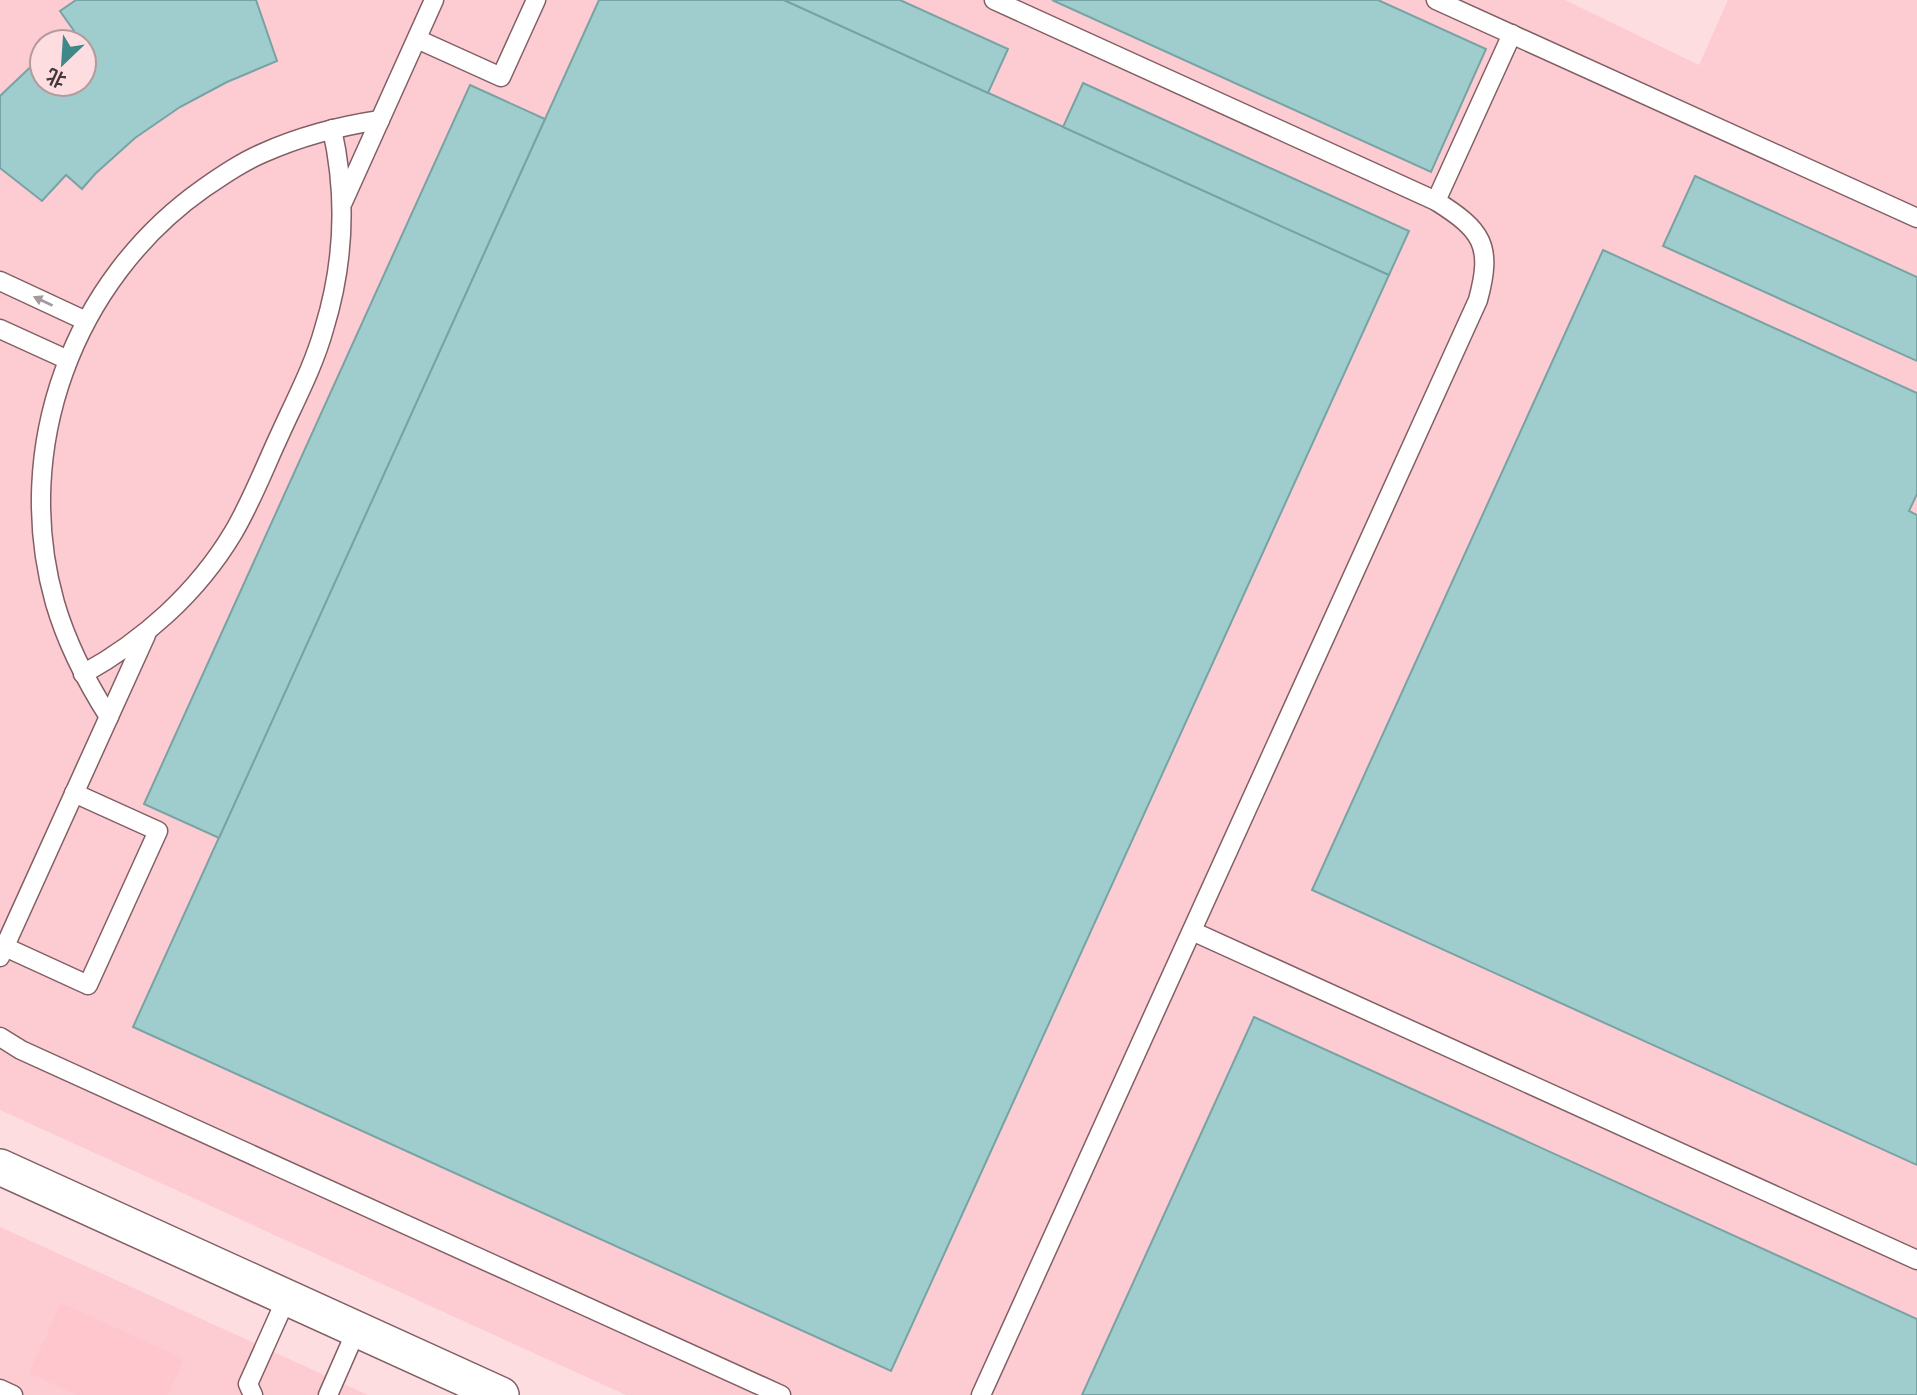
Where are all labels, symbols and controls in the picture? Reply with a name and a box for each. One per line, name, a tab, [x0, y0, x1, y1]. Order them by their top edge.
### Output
north arrow	[28, 28, 98, 98]
text: 北	[43, 64, 70, 92]
one-way arrow	[33, 295, 53, 307]

